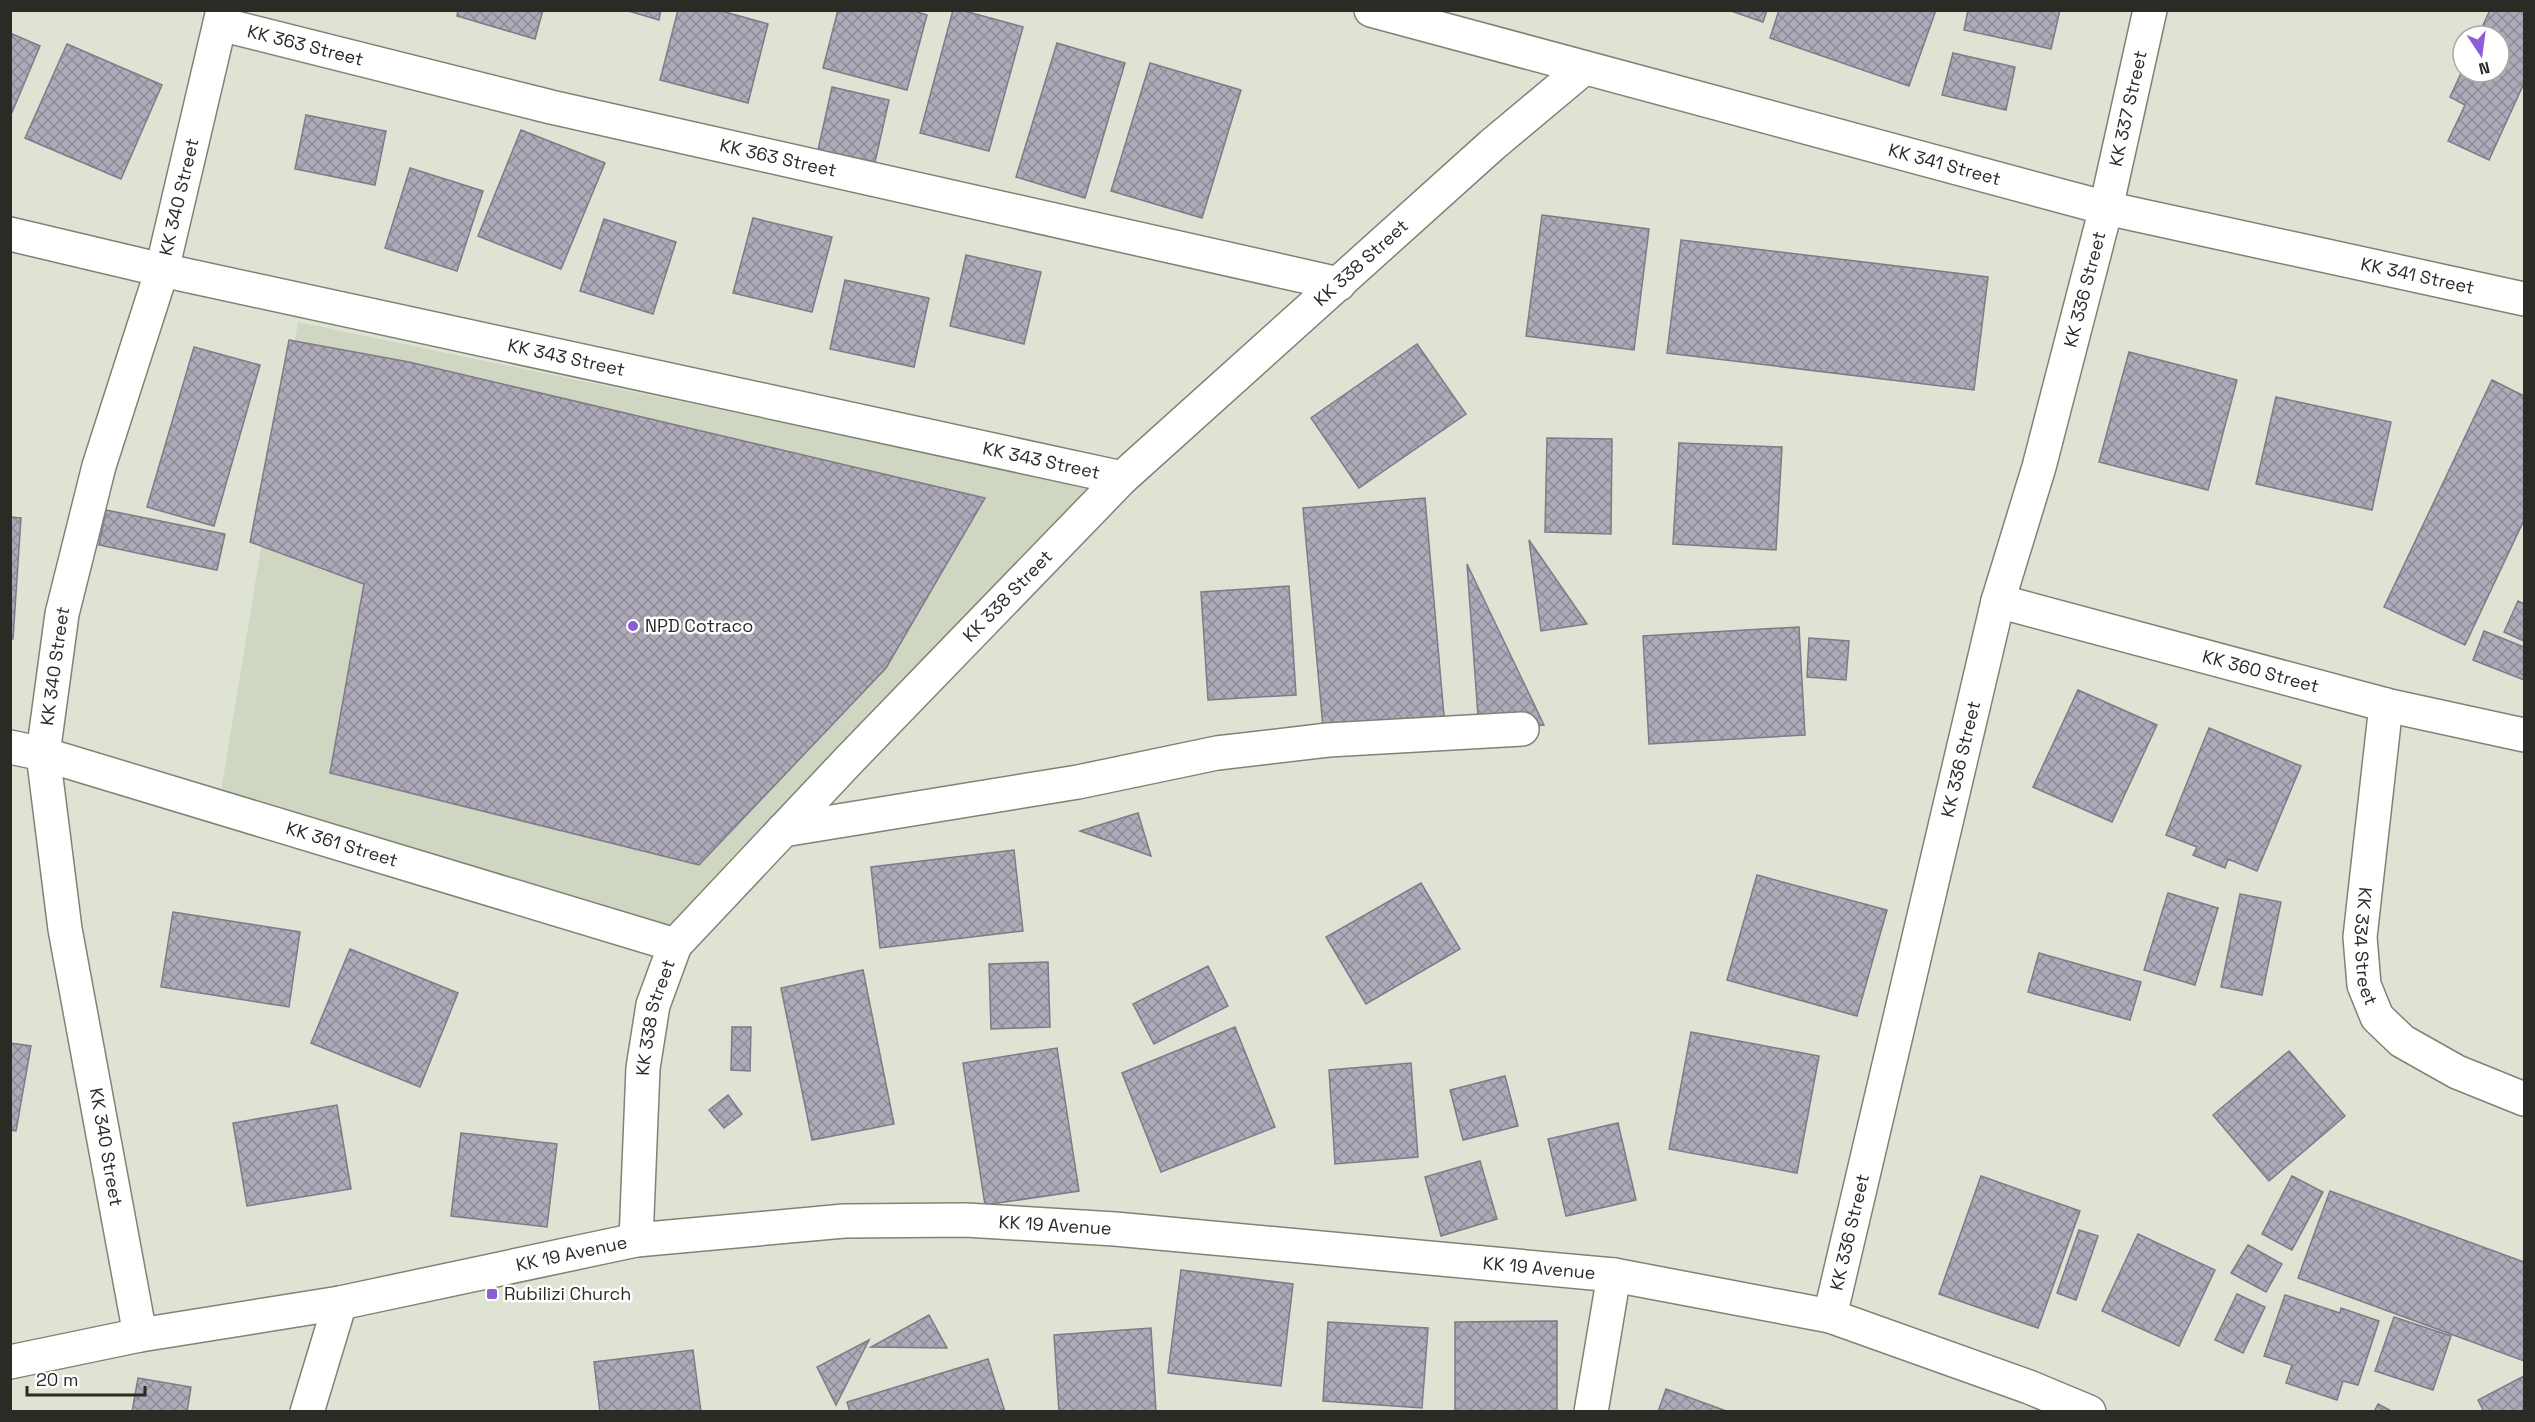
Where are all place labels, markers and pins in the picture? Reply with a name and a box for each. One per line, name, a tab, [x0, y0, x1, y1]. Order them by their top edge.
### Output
place label: NPD Cotraco	[645, 614, 753, 637]
marker: NPD Cotraco	[626, 619, 640, 633]
place label: Rubilizi Church	[504, 1282, 631, 1305]
marker: Rubilizi Church	[485, 1287, 499, 1301]

